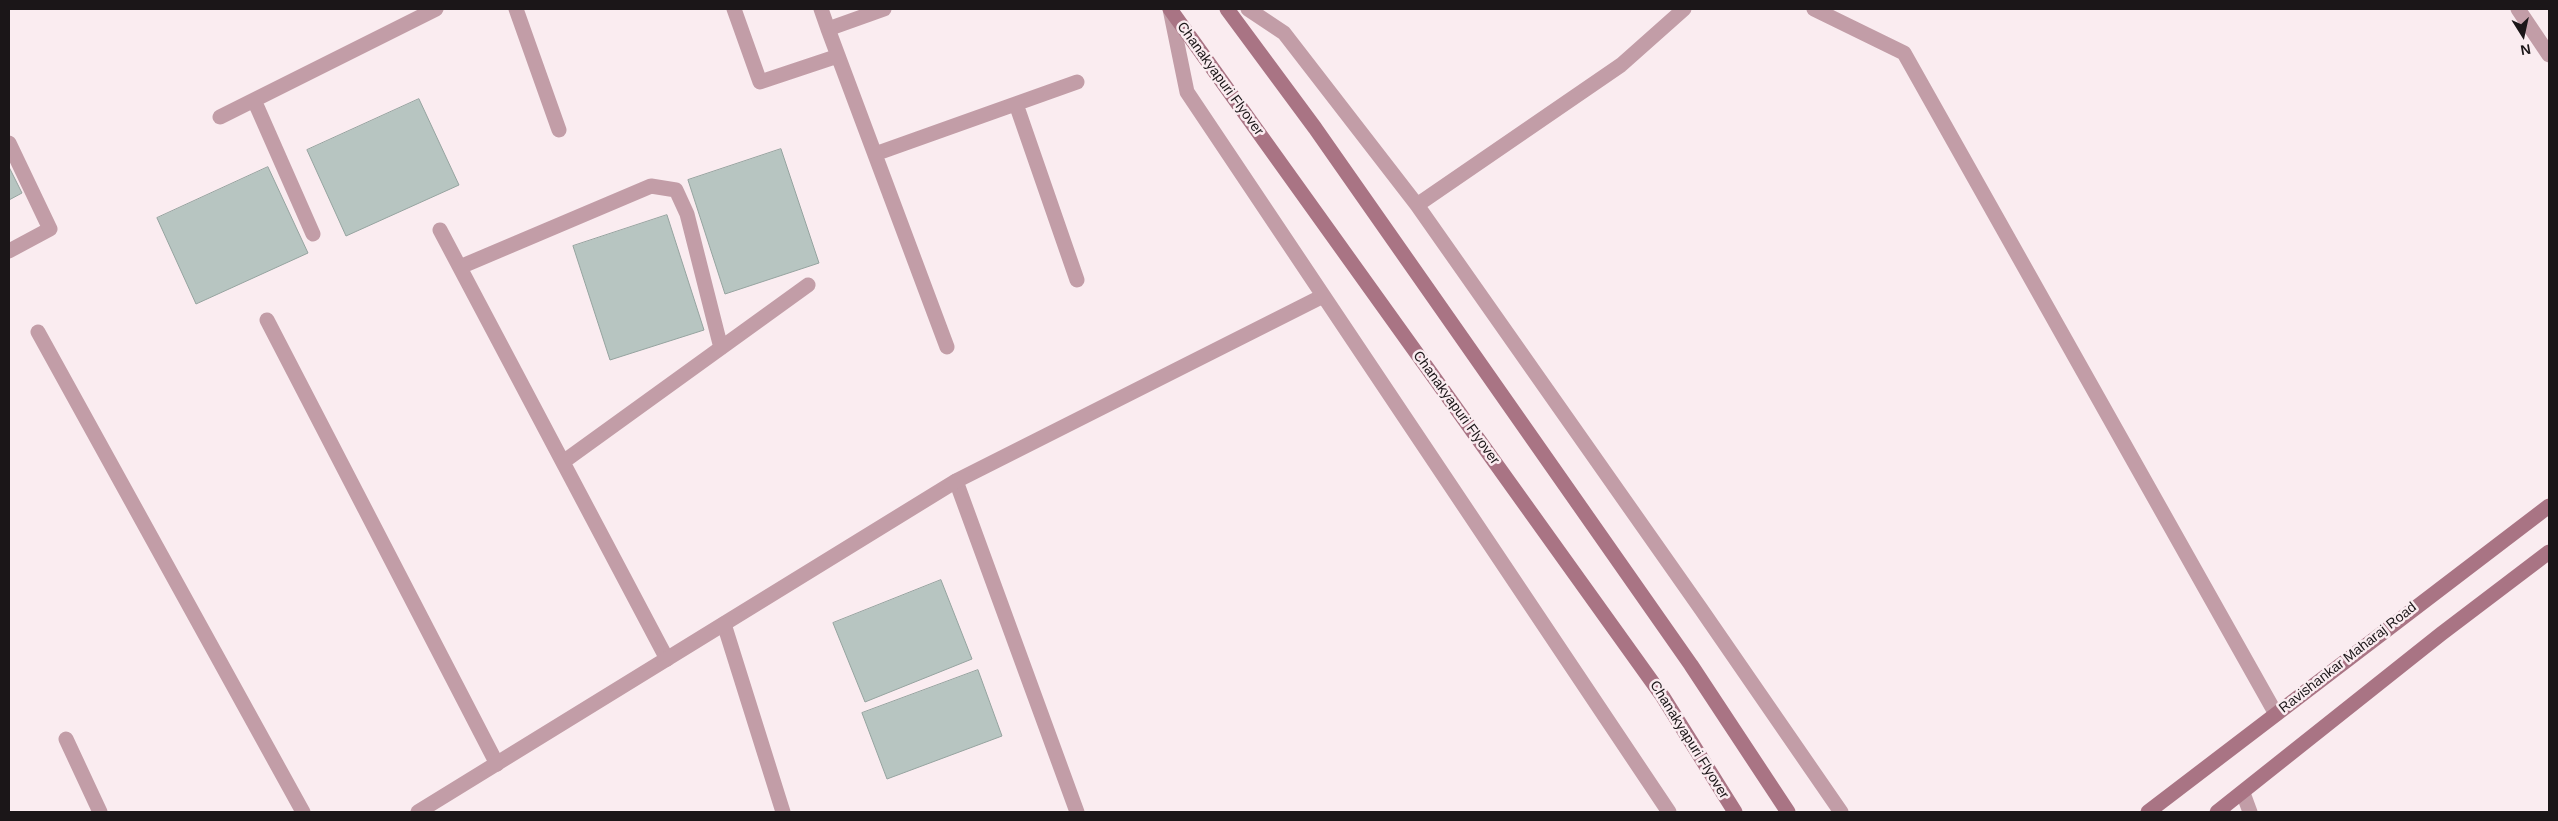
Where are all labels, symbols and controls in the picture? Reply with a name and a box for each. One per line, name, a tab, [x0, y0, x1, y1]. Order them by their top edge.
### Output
north arrow	[2498, 10, 2548, 60]
street label: Chanakyapuri Flyover	[1173, 19, 1267, 139]
text: N	[2519, 41, 2532, 59]
street label: Chanakyapuri Flyover	[1409, 348, 1503, 468]
street label: Ravishankar Maharaj Road	[2276, 599, 2420, 717]
street label: Chanakyapuri Flyover	[1646, 678, 1732, 802]

